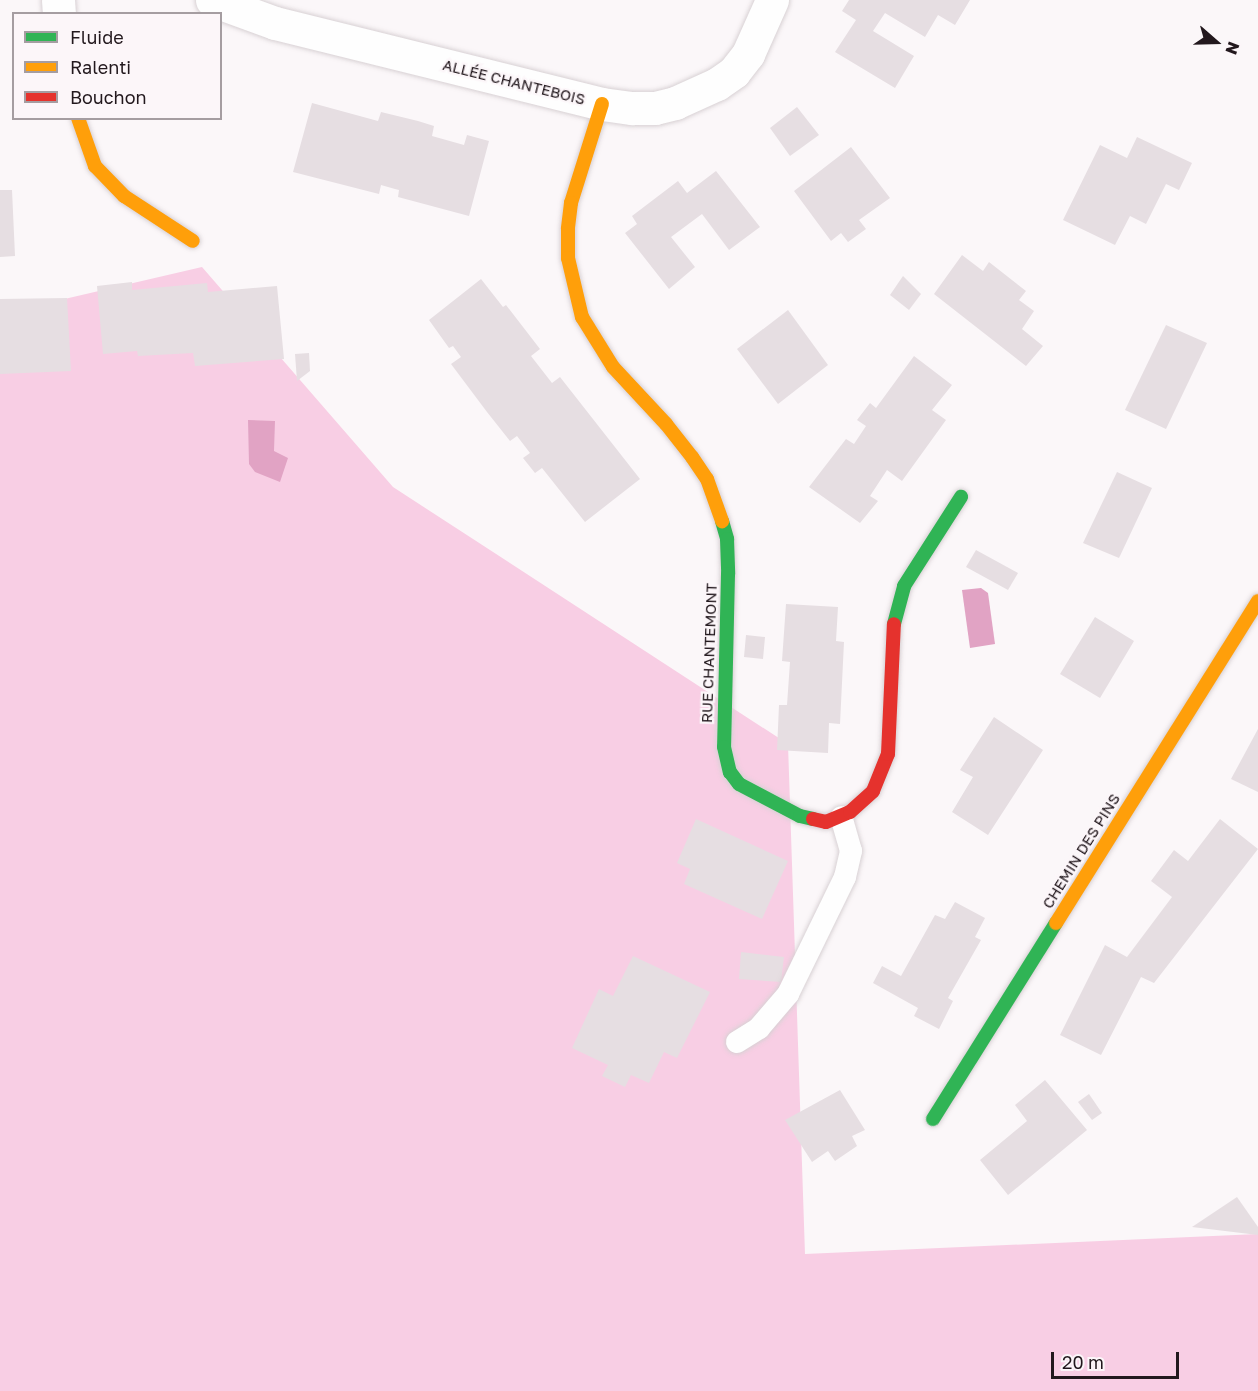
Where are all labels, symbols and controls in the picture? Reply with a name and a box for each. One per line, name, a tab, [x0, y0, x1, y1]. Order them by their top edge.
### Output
legend	[12, 12, 222, 120]
north arrow	[1186, 12, 1246, 72]
text: Fluide	[70, 26, 124, 48]
text: N	[1221, 39, 1244, 57]
text: Ralenti	[70, 56, 131, 78]
street label: ALLÉE CHANTEBOIS	[441, 56, 587, 108]
text: Bouchon	[70, 86, 147, 108]
street label: RUE CHANTEMONT	[698, 583, 720, 723]
street label: CHEMIN DES PINS	[1038, 790, 1124, 912]
scale bar	[1054, 1340, 1182, 1378]
text: 20 m	[1062, 1351, 1104, 1373]

